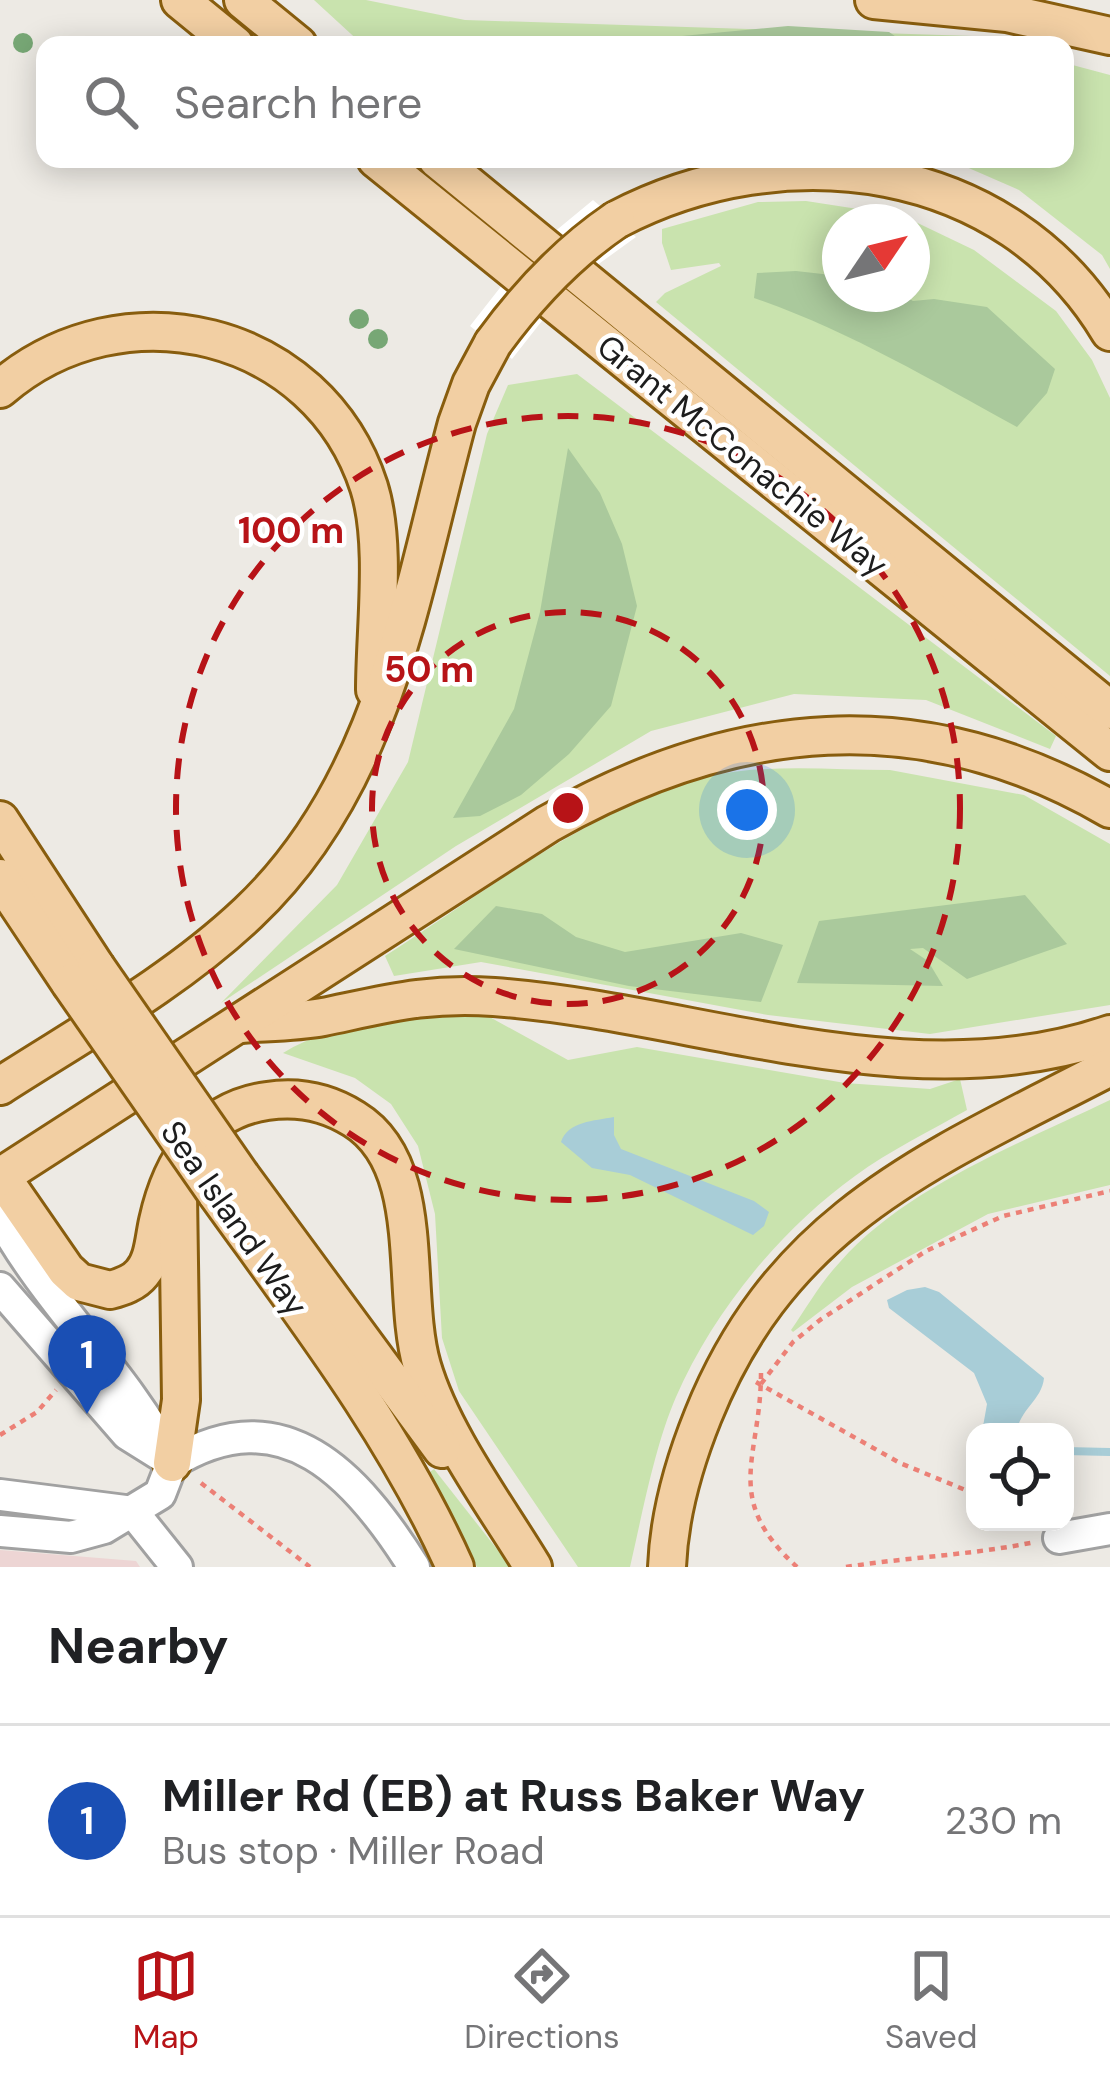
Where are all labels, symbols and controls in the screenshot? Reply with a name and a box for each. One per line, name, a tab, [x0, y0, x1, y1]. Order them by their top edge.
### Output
search box	[36, 36, 1074, 168]
icon: search	[78, 69, 144, 135]
text: Search here	[174, 73, 422, 132]
north arrow	[822, 204, 930, 312]
street label: Grant McConachie Way	[588, 325, 897, 586]
text: 100 m	[238, 507, 344, 554]
text: 50 m	[384, 646, 474, 693]
your location	[717, 780, 777, 840]
centre of rings	[547, 787, 589, 829]
street label: Sea Island Way	[151, 1112, 318, 1324]
pin: 1	[48, 1315, 126, 1414]
map controls	[966, 1423, 1074, 1531]
button: locate	[966, 1423, 1074, 1531]
text: Nearby	[48, 1612, 229, 1679]
text: Miller Rd (EB) at Russ Baker Way	[162, 1766, 865, 1825]
text: 1	[80, 1795, 94, 1846]
text: 230 m	[945, 1795, 1062, 1846]
text: Bus stop · Miller Road	[162, 1825, 545, 1876]
tab: Map	[133, 1943, 199, 2058]
tab: Directions	[464, 1943, 620, 2058]
tab: Saved	[885, 1943, 977, 2058]

